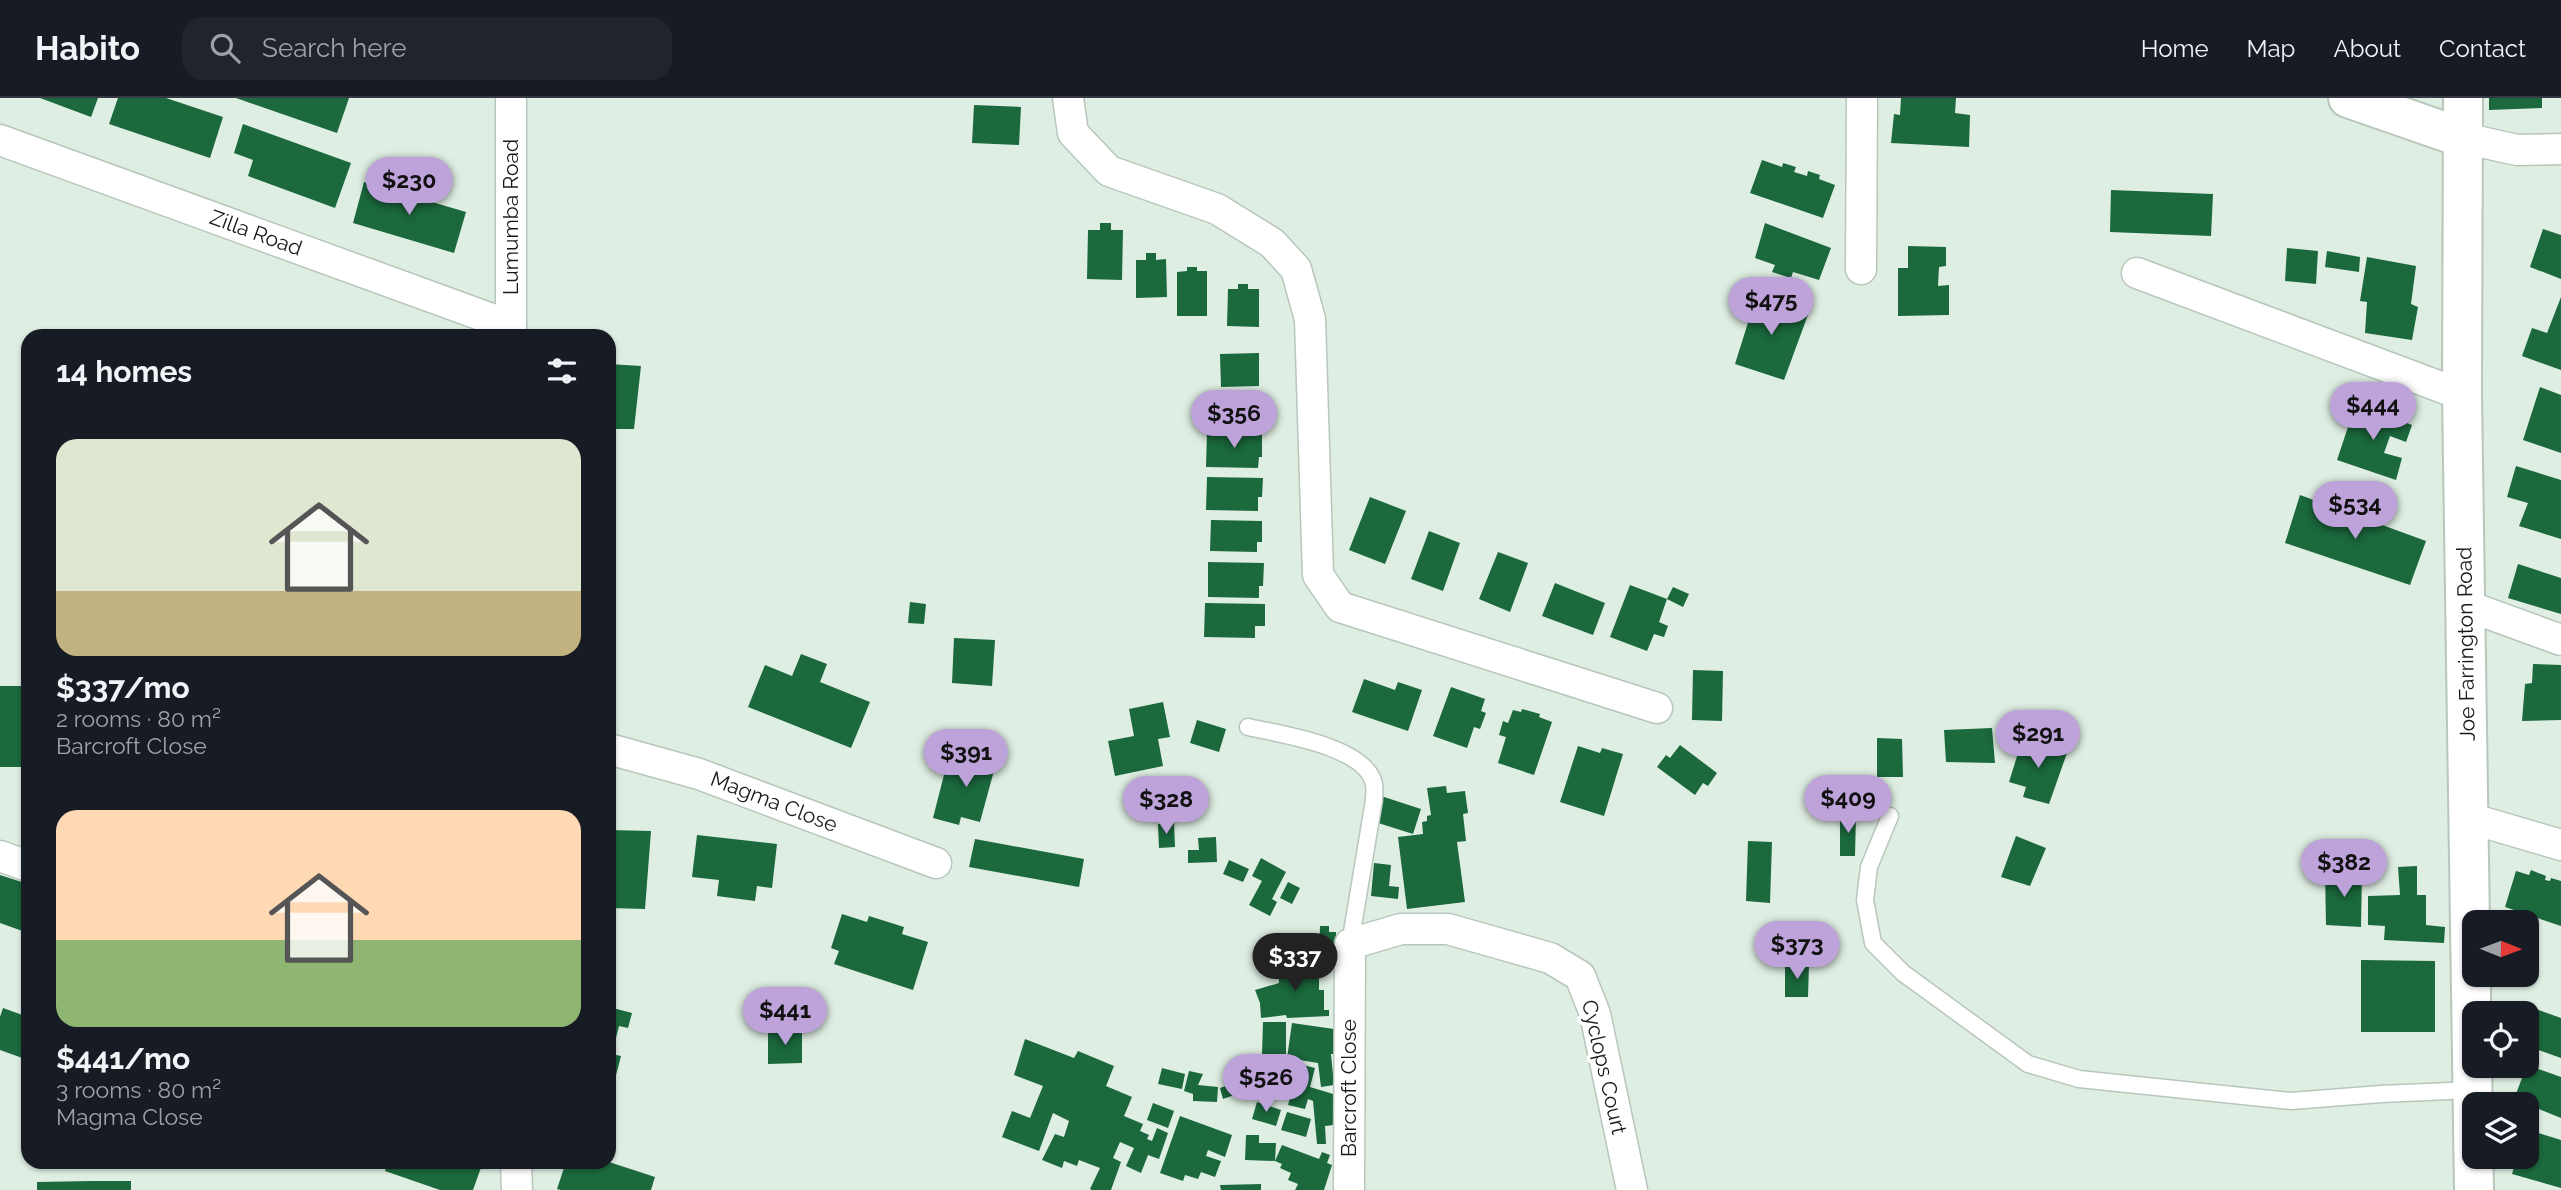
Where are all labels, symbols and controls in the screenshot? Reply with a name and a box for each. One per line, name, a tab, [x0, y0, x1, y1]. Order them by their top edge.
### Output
search box	[182, 17, 672, 80]
text: Habito	[35, 29, 140, 68]
icon: search	[206, 29, 244, 67]
text: Search here	[262, 33, 406, 63]
text: Home	[2141, 34, 2209, 63]
text: Map	[2247, 34, 2295, 63]
text: About	[2333, 34, 2401, 63]
text: Contact	[2439, 34, 2526, 63]
street label: Lumumba Road	[498, 139, 523, 295]
pin: $230	[368, 158, 450, 217]
text: $230	[382, 166, 436, 193]
street label: Zilla Road	[207, 204, 306, 261]
pin: $475	[1730, 278, 1812, 337]
text: $475	[1744, 286, 1798, 313]
icon: filters	[543, 352, 581, 390]
text: 14 homes	[56, 354, 192, 389]
pin: $444	[2332, 382, 2414, 442]
pin: $356	[1193, 390, 1275, 450]
text: $444	[2346, 391, 2400, 418]
text: $356	[1207, 399, 1261, 426]
pin: $534	[2314, 482, 2396, 541]
icon: home	[256, 484, 382, 610]
text: $534	[2328, 490, 2382, 517]
street label: Joe Farrington Road	[2451, 547, 2480, 741]
text: $337/mo	[56, 670, 190, 705]
text: 2 rooms · 80 m²	[56, 705, 221, 732]
pin: $291	[1997, 710, 2079, 770]
text: $291	[2012, 719, 2064, 746]
pin: $391	[925, 730, 1007, 789]
text: Barcroft Close	[56, 732, 207, 759]
text: $391	[940, 738, 992, 765]
street label: Magma Close	[707, 766, 841, 837]
pin: $328	[1125, 776, 1207, 836]
pin: $409	[1807, 776, 1889, 835]
text: $409	[1820, 784, 1876, 811]
text: $328	[1139, 785, 1193, 812]
pin: $382	[2303, 840, 2385, 899]
text: $382	[2317, 848, 2371, 875]
icon: home	[256, 855, 382, 981]
north arrow	[2462, 910, 2539, 987]
map controls	[2462, 910, 2539, 1169]
pin: $373	[1756, 922, 1838, 981]
text: $373	[1770, 930, 1824, 957]
pin: $337	[1254, 934, 1336, 993]
text: $337	[1268, 942, 1322, 969]
pin: $441	[744, 988, 826, 1047]
text: $441	[759, 996, 811, 1023]
street label: Cyclops Court	[1577, 997, 1632, 1137]
button: locate	[2462, 1001, 2539, 1078]
street label: Barcroft Close	[1336, 1019, 1361, 1157]
text: $441/mo	[56, 1041, 190, 1076]
pin: $526	[1225, 1054, 1307, 1114]
text: $526	[1239, 1063, 1293, 1090]
text: 3 rooms · 80 m²	[56, 1076, 221, 1103]
button: layers	[2462, 1092, 2539, 1169]
text: Magma Close	[56, 1103, 203, 1130]

